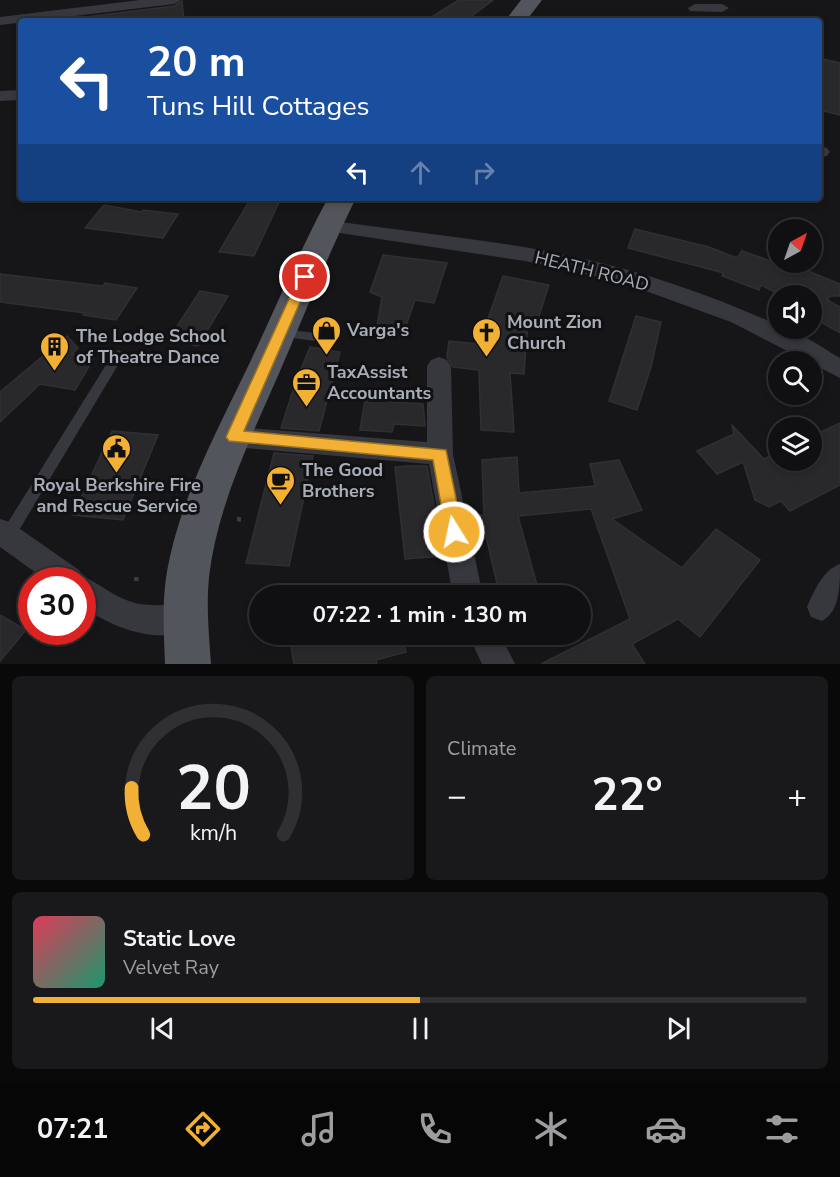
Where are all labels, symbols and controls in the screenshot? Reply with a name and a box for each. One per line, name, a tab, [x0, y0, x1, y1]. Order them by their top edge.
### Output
text: 20 m	[147, 34, 246, 91]
icon: left	[48, 42, 126, 120]
text: Tuns Hill Cottages	[147, 88, 370, 125]
icon: left	[341, 156, 374, 189]
icon: ahead	[404, 156, 437, 189]
icon: right	[467, 156, 500, 189]
north arrow	[768, 219, 822, 273]
map controls	[768, 219, 822, 471]
street label: HEATH ROAD	[532, 245, 652, 297]
pin	[279, 251, 330, 302]
icon: arrive	[288, 260, 321, 293]
button: sound	[768, 285, 822, 339]
place label: Mount Zion Church	[507, 310, 602, 355]
shop icon: Varga's	[310, 314, 342, 356]
church icon: Mount Zion Church	[470, 316, 502, 358]
place label: Varga's	[346, 318, 410, 342]
place label: The Lodge School of Theatre Dance	[76, 324, 226, 369]
building icon: The Lodge School of Theatre Dance	[39, 330, 71, 372]
button: search	[768, 351, 822, 405]
place label: TaxAssist Accountants	[327, 360, 431, 405]
office icon: TaxAssist Accountants	[290, 366, 322, 408]
button: layers	[768, 417, 822, 471]
public building icon: Royal Berkshire Fire and Rescue Service	[101, 432, 133, 474]
place label: The Good Brothers	[302, 458, 383, 503]
cafe icon: The Good Brothers	[265, 464, 297, 506]
place label: Royal Berkshire Fire and Rescue Service	[33, 473, 201, 518]
position arrow	[422, 500, 486, 564]
speed limit sign: 30	[18, 567, 96, 645]
text: 07:22 · 1 min · 130 m	[313, 600, 527, 630]
text: Climate	[447, 735, 516, 762]
text: 20	[176, 746, 250, 831]
text: 22°	[591, 765, 663, 826]
text: −	[447, 774, 467, 819]
text: +	[787, 774, 807, 819]
text: km/h	[189, 818, 237, 848]
text: Static Love	[123, 924, 236, 954]
text: Velvet Ray	[123, 954, 219, 981]
icon: previous	[146, 1012, 179, 1045]
icon: pause	[404, 1012, 437, 1045]
icon: next	[662, 1012, 695, 1045]
icon: directions	[182, 1108, 224, 1150]
icon: music	[298, 1108, 340, 1150]
icon: phone	[414, 1108, 456, 1150]
icon: climate	[530, 1108, 572, 1150]
icon: car	[645, 1108, 687, 1150]
icon: filters	[761, 1108, 803, 1150]
text: 07:21	[37, 1111, 108, 1148]

